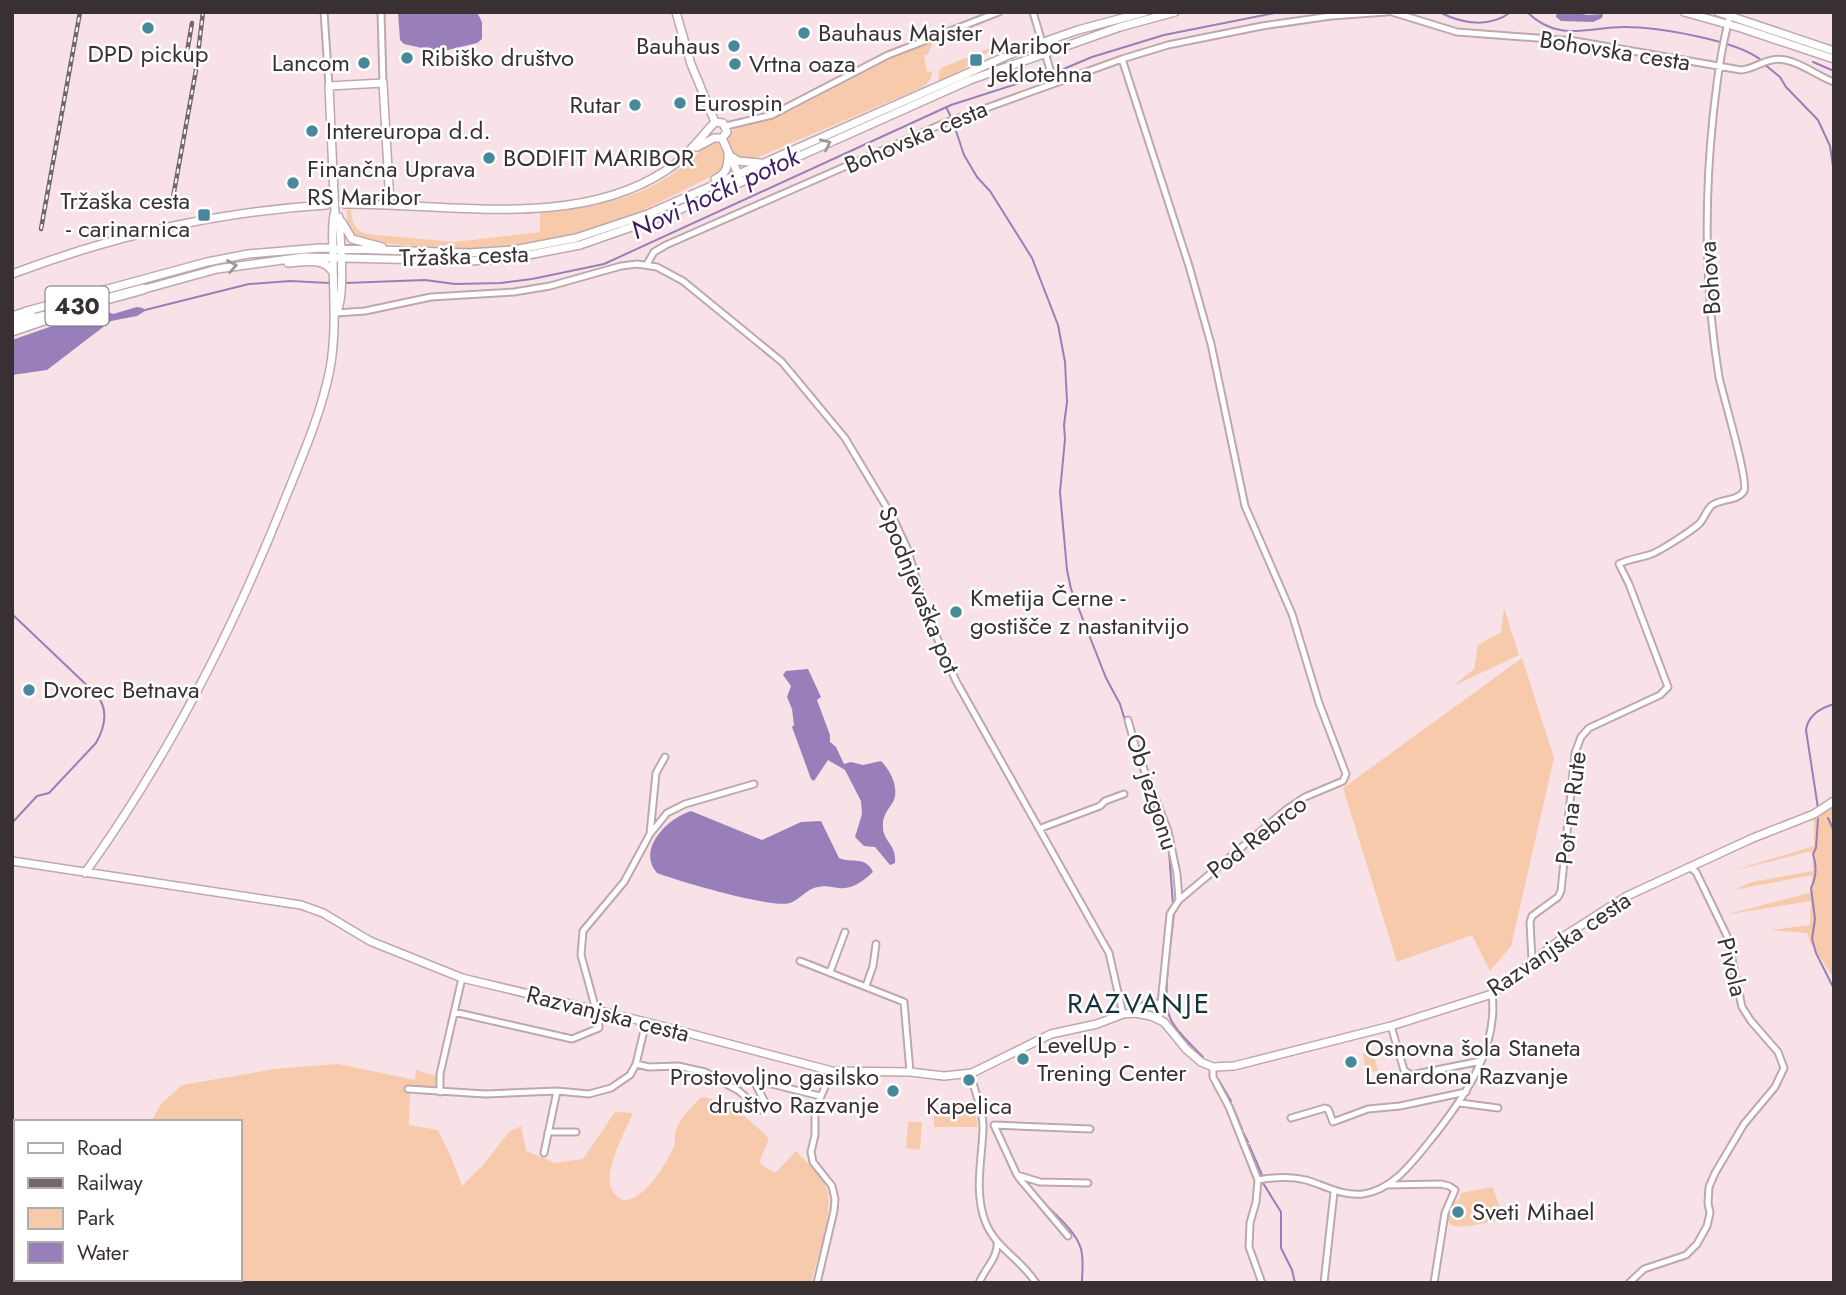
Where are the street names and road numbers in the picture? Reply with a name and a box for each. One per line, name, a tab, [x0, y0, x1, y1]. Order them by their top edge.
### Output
street label: Bohovska cesta	[1537, 21, 1693, 80]
street label: Bohovska cesta	[839, 91, 993, 182]
street label: Tržaška cesta	[398, 236, 529, 275]
street label: Bohova	[1689, 240, 1730, 316]
road number: 430	[46, 286, 108, 326]
street label: Spodnjevaška pot	[870, 501, 969, 679]
street label: Ob jezgonu	[1117, 729, 1188, 855]
street label: Pot na Rute	[1546, 749, 1595, 867]
street label: Pod Rebrco	[1199, 786, 1314, 887]
street label: Razvanjska cesta	[1480, 882, 1638, 1005]
street label: Pivola	[1708, 934, 1757, 1000]
street label: Razvanjska cesta	[523, 976, 693, 1051]

